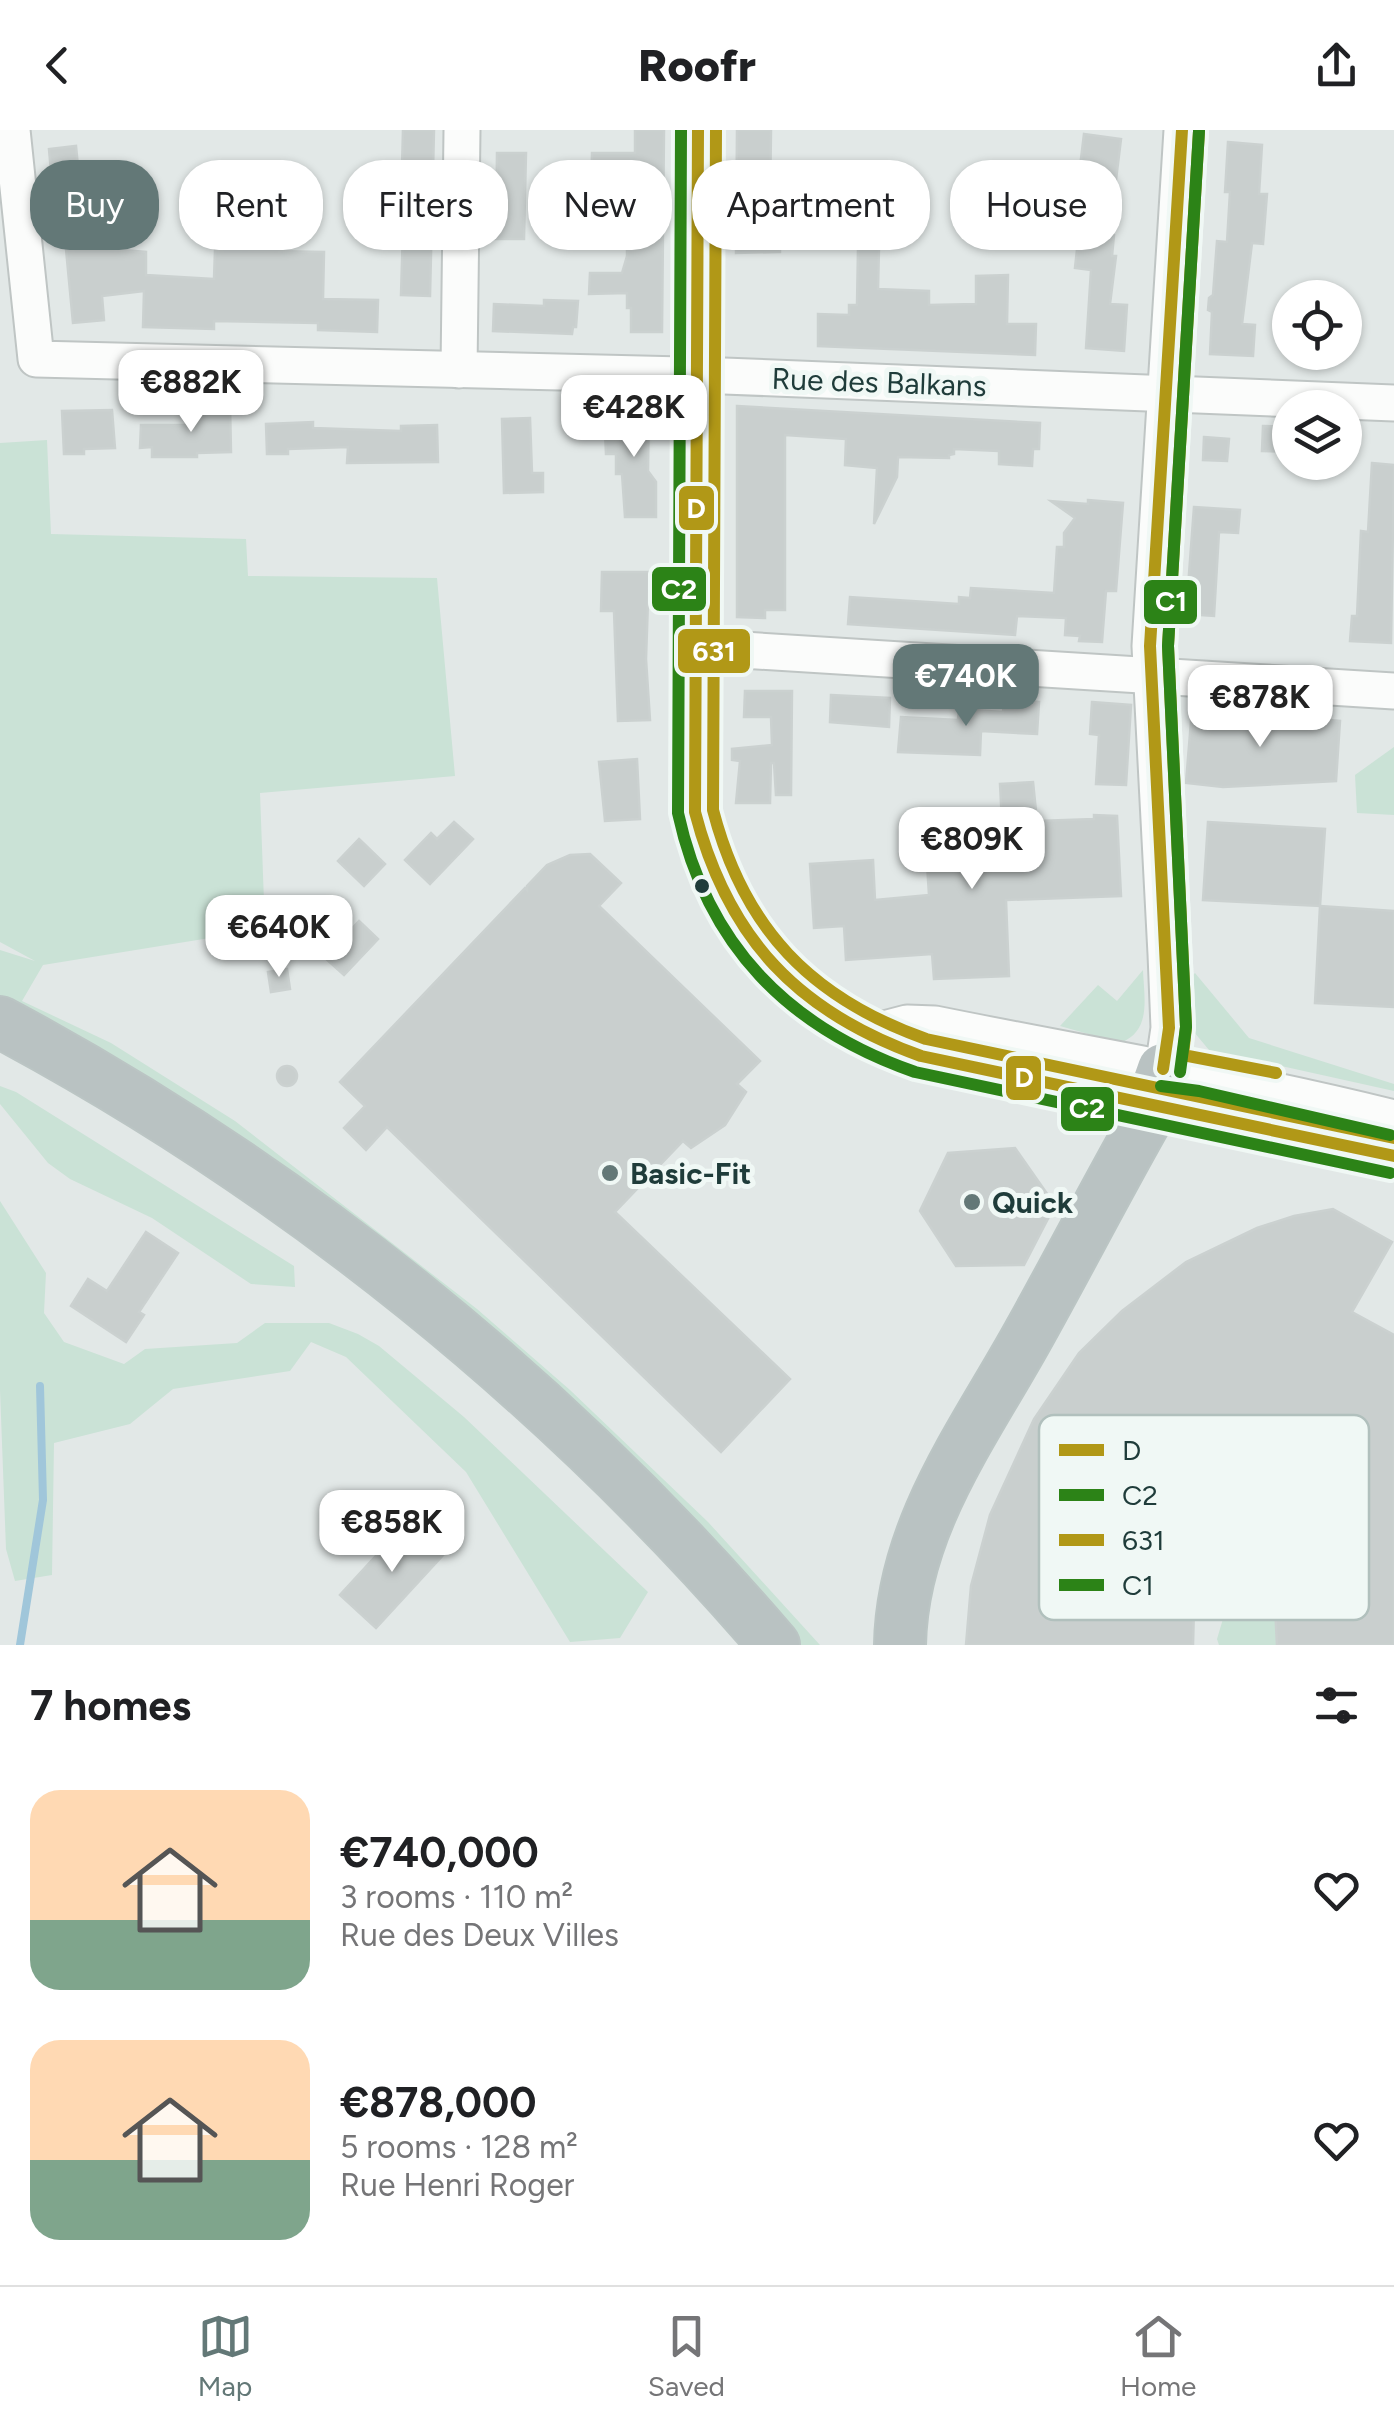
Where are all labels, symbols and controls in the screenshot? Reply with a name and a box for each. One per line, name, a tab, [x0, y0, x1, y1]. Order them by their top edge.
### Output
icon: back	[30, 38, 85, 93]
text: Roofr	[638, 38, 756, 92]
icon: share	[1309, 38, 1364, 93]
chip: Buy	[30, 160, 159, 250]
chip: Rent	[179, 160, 323, 250]
chip: Filters	[343, 160, 508, 250]
chip: New	[528, 160, 672, 250]
chip: Apartment	[692, 160, 930, 250]
chip: House	[950, 160, 1122, 250]
map controls	[1272, 280, 1362, 480]
button: locate	[1272, 280, 1362, 370]
pin: €882K	[121, 350, 261, 435]
street label: Rue des Balkans	[771, 360, 987, 404]
text: €882K	[140, 363, 242, 401]
pin: €428K	[564, 375, 704, 460]
text: €428K	[583, 388, 685, 426]
button: layers	[1272, 390, 1362, 480]
line badge: D	[677, 484, 716, 532]
text: D	[686, 491, 706, 525]
line badge: C2	[650, 565, 708, 613]
text: C2	[661, 572, 697, 606]
line badge: C1	[1142, 578, 1199, 626]
text: C1	[1155, 584, 1187, 618]
line badge: 631	[676, 627, 752, 675]
text: 631	[692, 634, 736, 668]
pin: €740K	[896, 644, 1036, 729]
text: €740K	[915, 657, 1017, 695]
pin: €878K	[1190, 665, 1330, 750]
text: €878K	[1210, 678, 1310, 716]
pin: €809K	[902, 807, 1042, 892]
text: €809K	[921, 820, 1023, 858]
unlabelled marker	[692, 876, 712, 896]
pin: €640K	[209, 895, 349, 980]
text: €640K	[227, 908, 331, 946]
line badge: D	[1004, 1054, 1043, 1102]
text: D	[1014, 1060, 1034, 1094]
line badge: C2	[1059, 1085, 1116, 1133]
text: C2	[1069, 1091, 1105, 1125]
place label: Basic-Fit	[630, 1155, 751, 1192]
marker: Basic-Fit	[599, 1162, 621, 1184]
place label: Quick	[992, 1184, 1073, 1221]
marker: Quick	[961, 1191, 983, 1213]
legend	[1039, 1415, 1369, 1620]
text: D	[1122, 1433, 1141, 1467]
text: C2	[1122, 1478, 1158, 1512]
pin: €858K	[322, 1490, 462, 1575]
text: €858K	[341, 1503, 443, 1541]
text: 631	[1122, 1523, 1165, 1557]
text: C1	[1122, 1568, 1154, 1602]
icon: filters	[1309, 1678, 1364, 1733]
text: 7 homes	[30, 1680, 191, 1731]
text: €740,000	[340, 1827, 539, 1878]
icon: home	[110, 1830, 230, 1950]
icon: heart	[1309, 1863, 1364, 1918]
text: 3 rooms · 110 m²	[340, 1878, 573, 1916]
text: Rue des Deux Villes	[340, 1916, 619, 1954]
text: €878,000	[340, 2077, 536, 2128]
icon: home	[110, 2080, 230, 2200]
icon: heart	[1309, 2113, 1364, 2168]
text: 5 rooms · 128 m²	[340, 2128, 578, 2166]
text: Rue Henri Roger	[340, 2166, 574, 2204]
tab: Map	[198, 2309, 253, 2403]
tab: Saved	[648, 2309, 725, 2403]
tab: Home	[1120, 2309, 1196, 2403]

